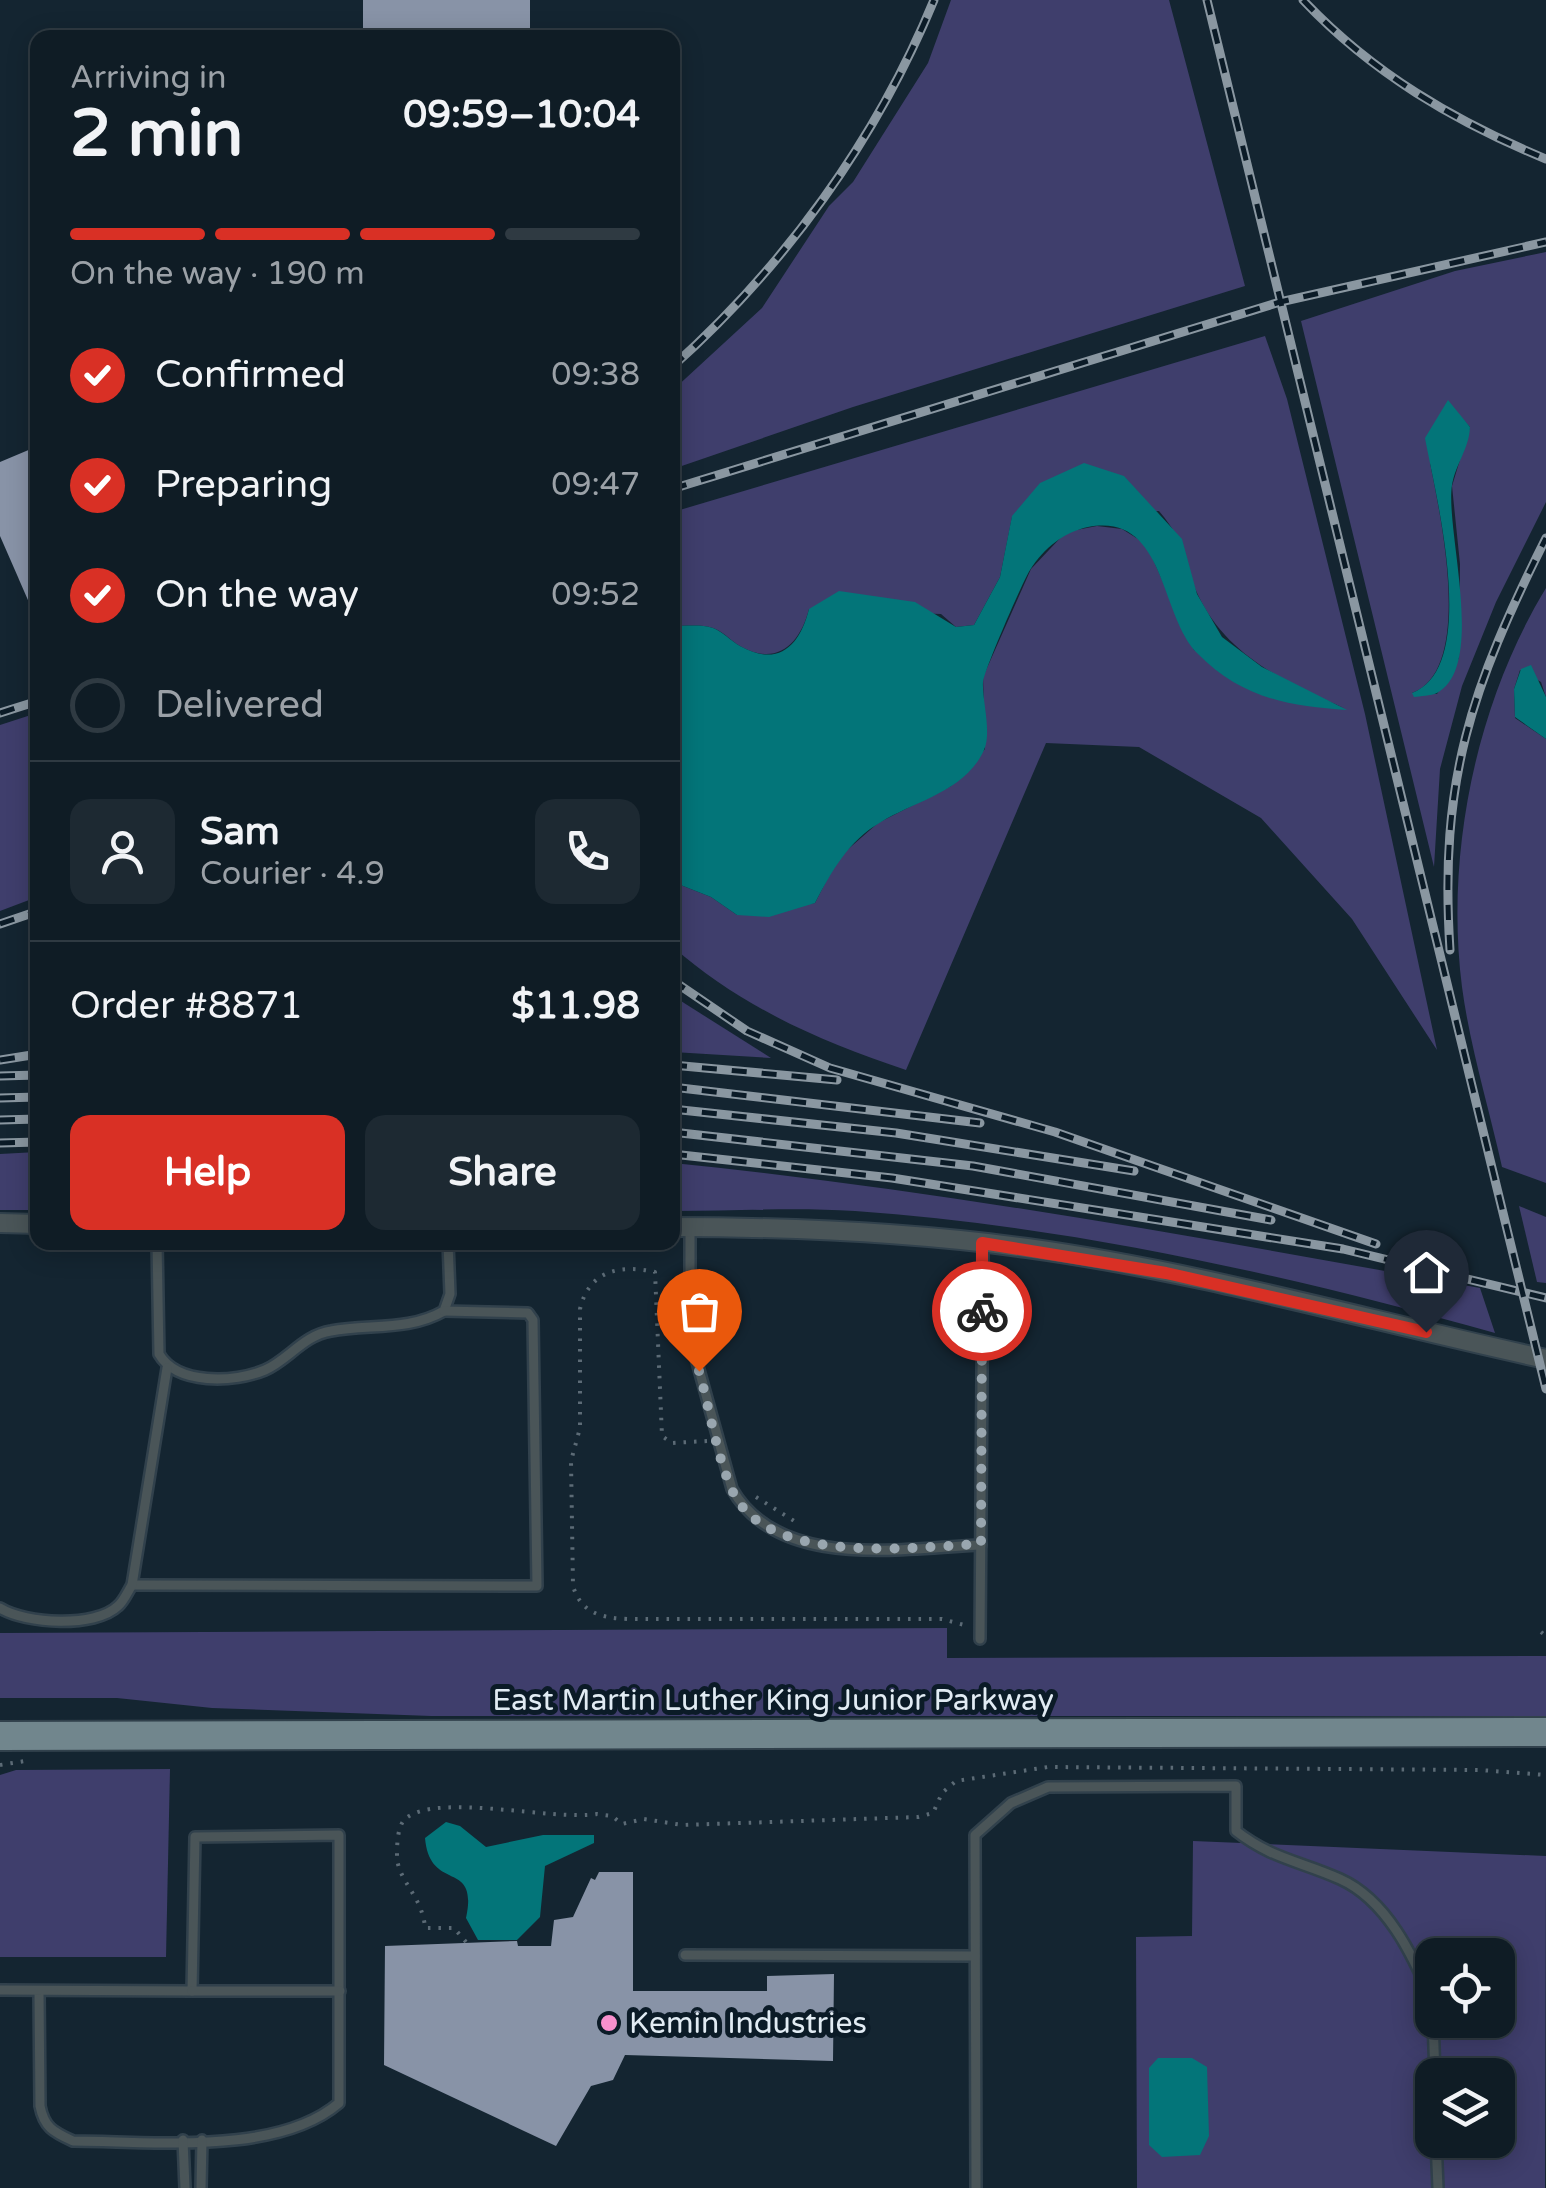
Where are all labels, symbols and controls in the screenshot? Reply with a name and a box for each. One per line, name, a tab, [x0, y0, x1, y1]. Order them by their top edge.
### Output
text: Arriving in	[70, 59, 227, 97]
text: 09:59–10:04	[403, 92, 640, 138]
text: 2 min	[70, 95, 243, 174]
text: On the way · 190 m	[70, 255, 365, 293]
icon: check	[70, 348, 125, 403]
text: Confirmed	[155, 352, 346, 398]
text: 09:38	[551, 356, 640, 394]
icon: check	[70, 458, 125, 513]
text: Preparing	[155, 462, 332, 508]
text: 09:47	[551, 466, 640, 504]
icon: check	[70, 568, 125, 623]
text: On the way	[155, 572, 359, 618]
text: 09:52	[551, 576, 640, 614]
text: Delivered	[155, 682, 324, 728]
button: person	[70, 799, 175, 904]
button: phone	[535, 799, 640, 904]
text: Sam	[200, 809, 280, 855]
text: Courier · 4.9	[200, 855, 385, 893]
text: Order #8871	[70, 983, 303, 1029]
text: $11.98	[511, 983, 640, 1029]
button: Help	[70, 1115, 345, 1230]
button: Share	[365, 1115, 640, 1230]
pin	[1384, 1230, 1469, 1333]
icon: home	[1399, 1245, 1454, 1300]
courier	[932, 1261, 1032, 1361]
pin	[657, 1269, 742, 1372]
icon: bag	[672, 1284, 727, 1339]
icon: bike	[955, 1284, 1010, 1339]
street label: East Martin Luther King Junior Parkway	[492, 1682, 1054, 1719]
map controls	[1415, 1938, 1515, 2158]
button: locate	[1415, 1938, 1515, 2038]
place label: Kemin Industries	[629, 2005, 867, 2042]
marker: Kemin Industries	[598, 2012, 620, 2034]
button: layers	[1415, 2058, 1515, 2158]

